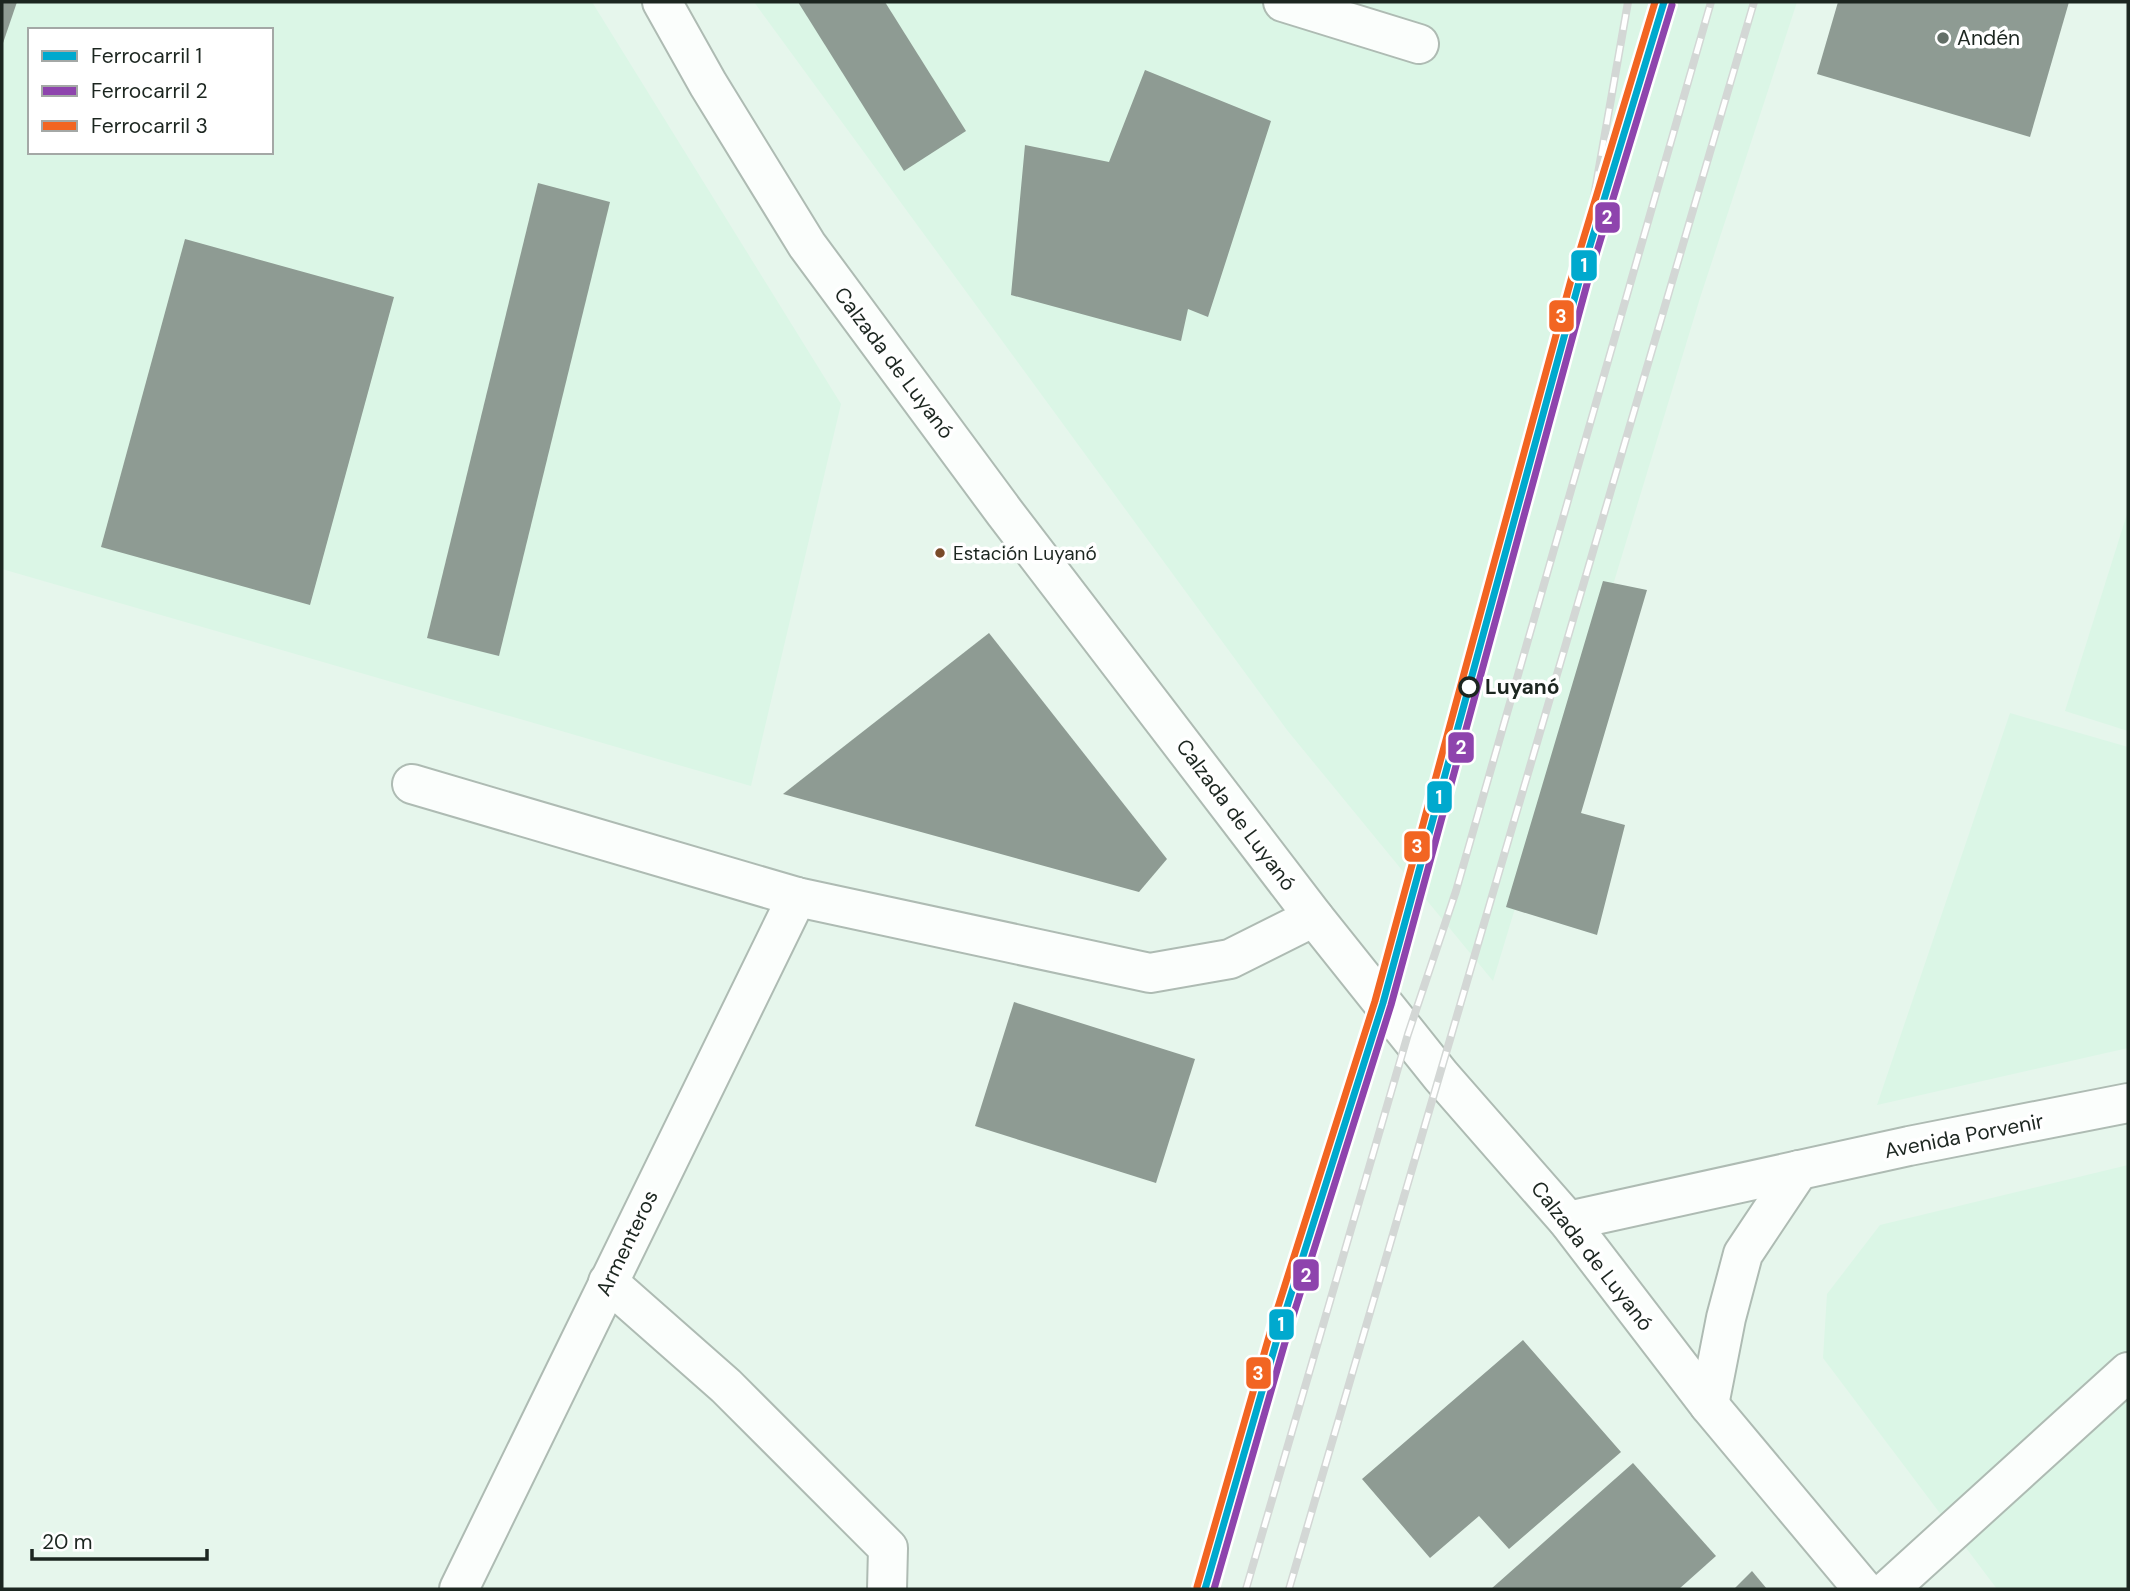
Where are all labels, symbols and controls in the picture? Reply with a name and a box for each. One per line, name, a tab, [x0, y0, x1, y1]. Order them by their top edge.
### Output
place label: Andén	[1957, 24, 2020, 52]
legend	[28, 28, 273, 154]
marker: Andén	[1935, 30, 1951, 46]
text: Ferrocarril 1	[91, 42, 202, 70]
text: Ferrocarril 2	[91, 77, 208, 105]
text: Ferrocarril 3	[91, 112, 208, 140]
line badge: 2	[1594, 201, 1621, 234]
text: 2	[1602, 205, 1613, 230]
line badge: 1	[1570, 249, 1598, 282]
text: 1	[1581, 253, 1587, 278]
street label: Calzada de Luyanó	[828, 281, 960, 445]
line badge: 3	[1548, 299, 1575, 333]
text: 3	[1555, 304, 1567, 329]
place label: Estación Luyanó	[953, 541, 1097, 566]
marker: Estación Luyanó	[933, 546, 947, 560]
place label: Luyanó	[1485, 673, 1560, 701]
marker: Luyanó	[1459, 677, 1479, 697]
line badge: 2	[1447, 731, 1475, 764]
street label: Calzada de Luyanó	[1170, 733, 1302, 897]
text: 2	[1456, 735, 1467, 760]
line badge: 1	[1426, 780, 1453, 814]
text: 1	[1436, 785, 1442, 810]
line badge: 3	[1403, 830, 1431, 863]
text: 3	[1411, 834, 1423, 859]
street label: Avenida Porvenir	[1882, 1107, 2046, 1165]
street label: Calzada de Luyanó	[1525, 1175, 1659, 1337]
street label: Armenteros	[589, 1185, 665, 1301]
line badge: 2	[1292, 1258, 1320, 1292]
text: 2	[1301, 1263, 1312, 1288]
line badge: 1	[1268, 1308, 1295, 1341]
text: 1	[1278, 1312, 1284, 1337]
line badge: 3	[1245, 1356, 1272, 1390]
text: 3	[1252, 1361, 1264, 1386]
scale bar	[32, 1518, 206, 1562]
text: 20 m	[42, 1528, 93, 1556]

